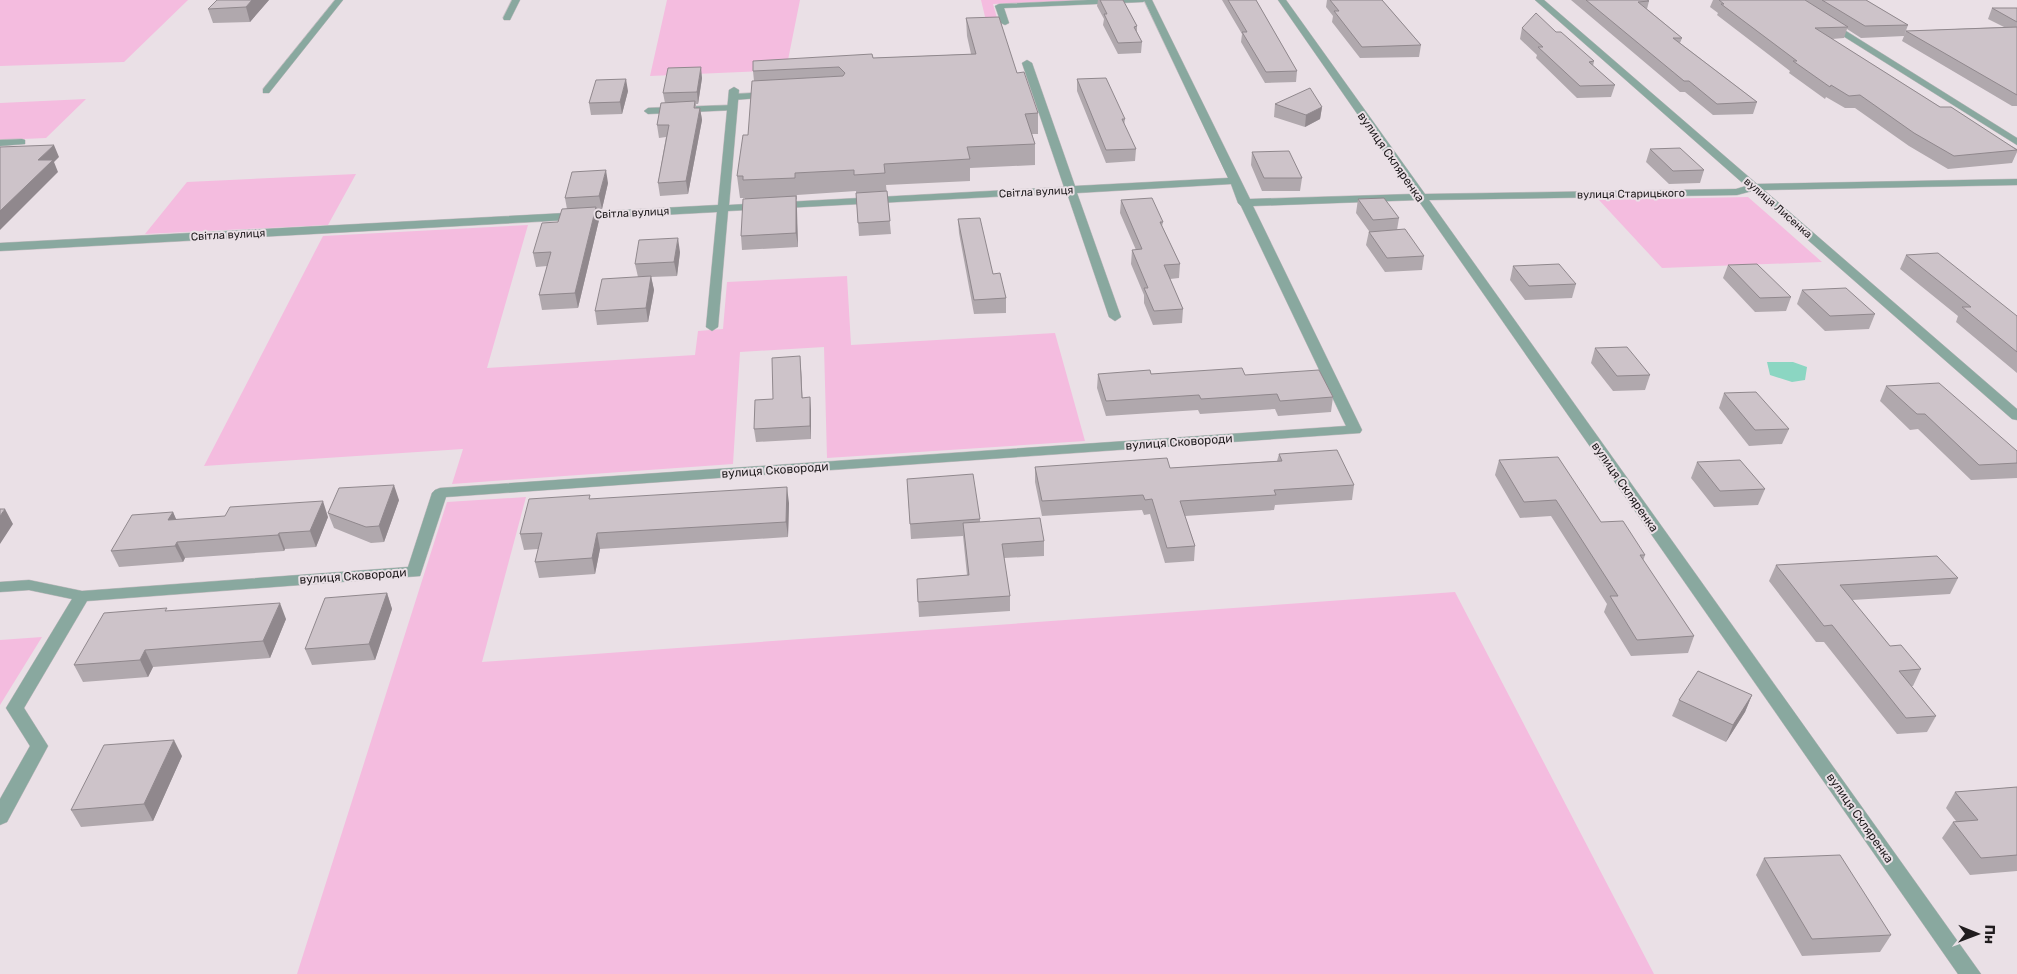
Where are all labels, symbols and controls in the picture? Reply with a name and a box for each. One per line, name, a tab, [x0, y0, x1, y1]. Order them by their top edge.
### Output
street label: вулиця Скляренка	[1355, 109, 1427, 205]
street label: вулиця Лисенка	[1741, 175, 1815, 241]
street label: Світла вулиця	[998, 184, 1074, 200]
street label: вулиця Старицького	[1577, 187, 1685, 201]
street label: Світла вулиця	[594, 205, 670, 221]
street label: Світла вулиця	[190, 227, 266, 243]
street label: вулиця Сковороди	[1125, 431, 1233, 453]
street label: вулиця Скляренка	[1589, 439, 1661, 535]
street label: вулиця Сковороди	[721, 459, 829, 481]
street label: вулиця Сковороди	[299, 565, 407, 587]
street label: вулиця Скляренка	[1824, 770, 1896, 866]
north arrow	[1952, 909, 2002, 959]
text: Пн	[1981, 924, 1998, 944]

